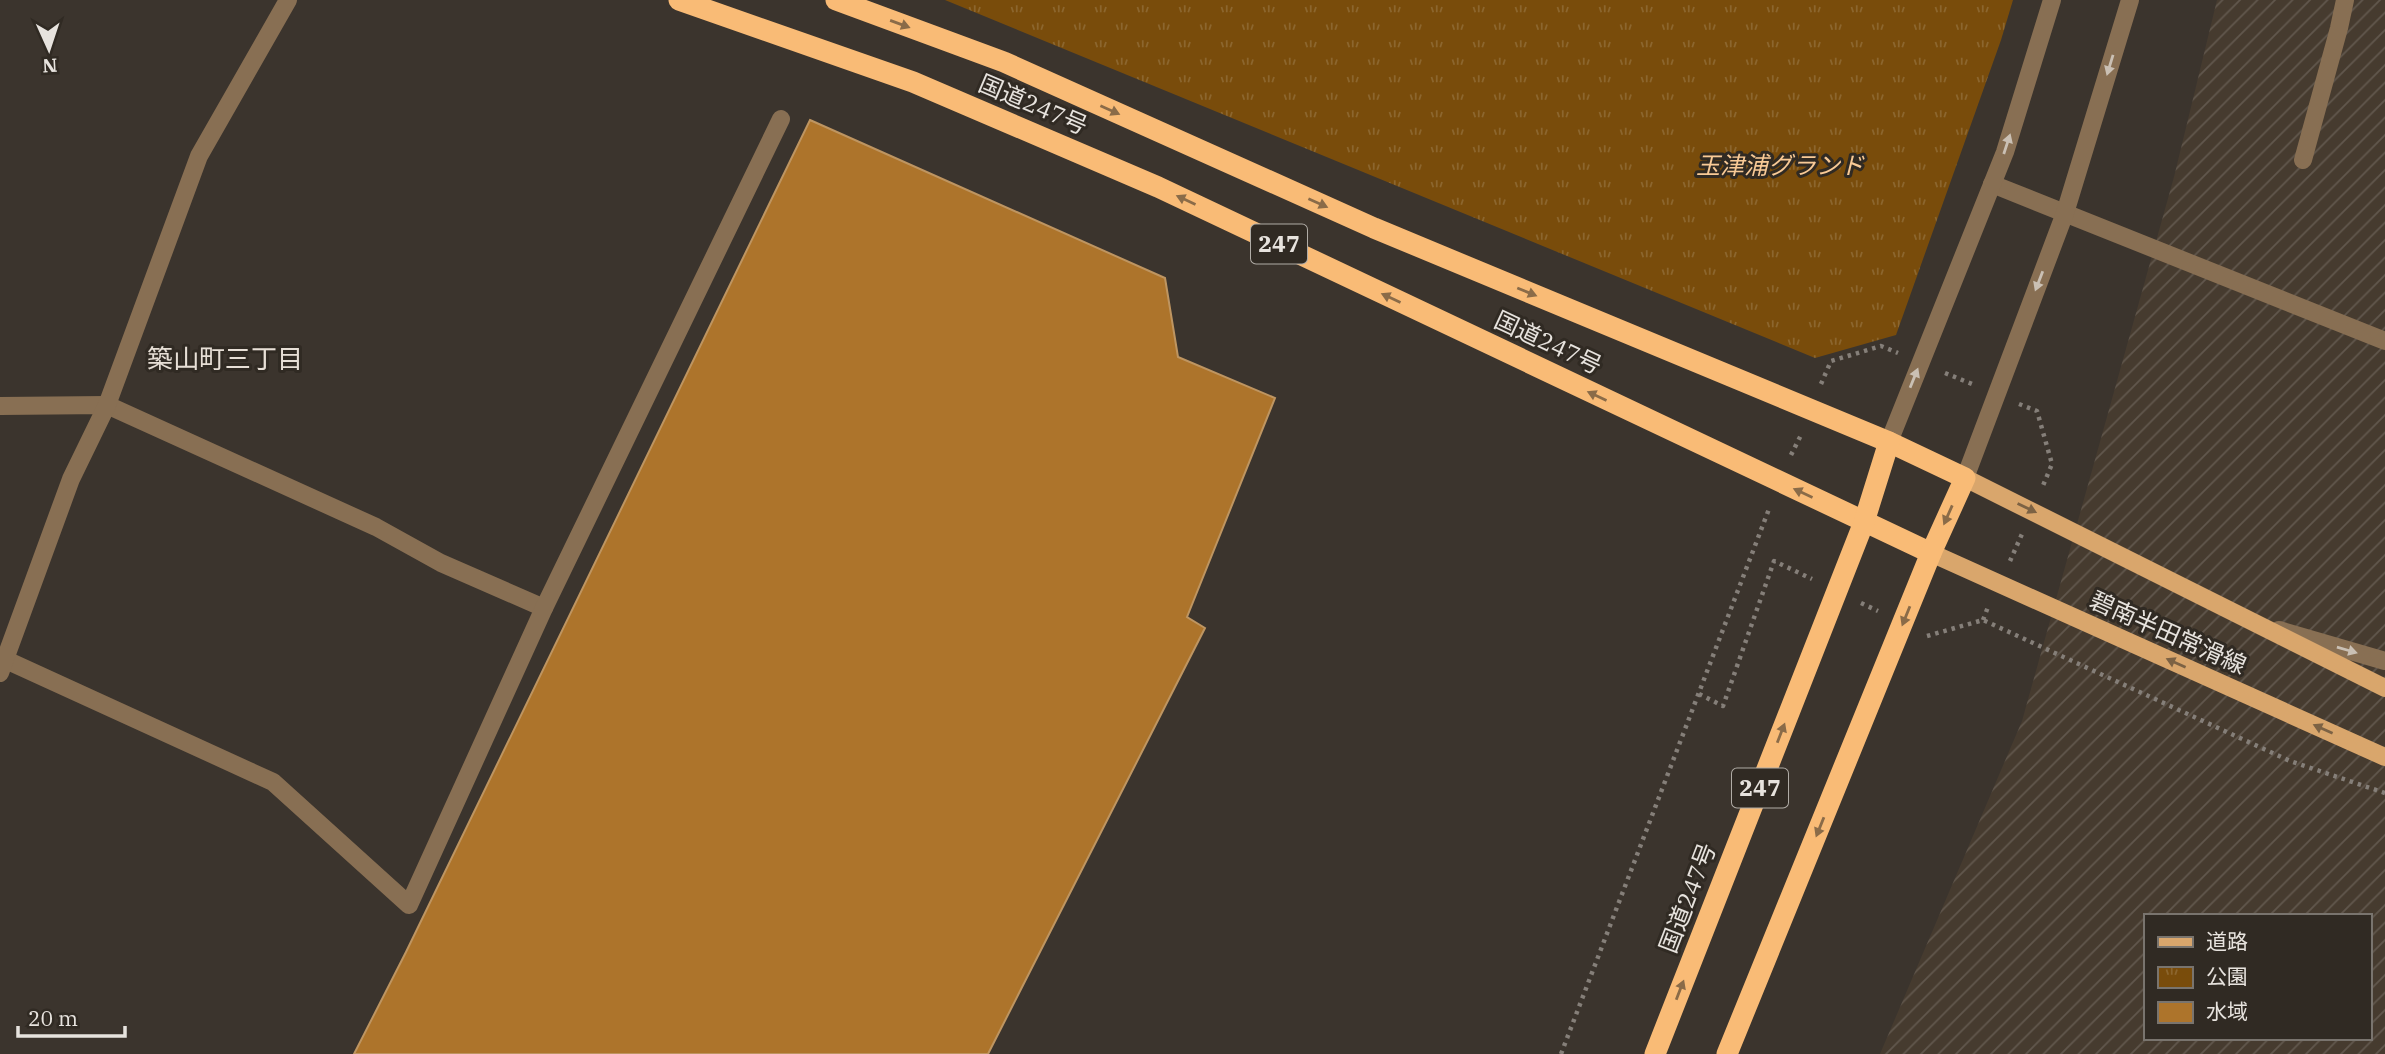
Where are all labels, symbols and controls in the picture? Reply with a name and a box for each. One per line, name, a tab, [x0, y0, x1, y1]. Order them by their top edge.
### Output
north arrow	[14, 14, 84, 84]
one-way arrow	[889, 18, 910, 29]
text: N	[42, 54, 58, 78]
one-way arrow	[2105, 55, 2115, 76]
street label: 国道247号	[974, 67, 1093, 141]
one-way arrow	[1100, 105, 1121, 116]
one-way arrow	[2003, 134, 2013, 155]
park label: 玉津浦グランド	[1696, 149, 1865, 181]
one-way arrow	[1176, 195, 1196, 206]
one-way arrow	[1308, 197, 1328, 209]
road number: 247	[1251, 224, 1307, 264]
one-way arrow	[2034, 271, 2045, 292]
one-way arrow	[1517, 286, 1538, 297]
one-way arrow	[1381, 292, 1401, 304]
street label: 国道247号	[1489, 303, 1607, 381]
district label: 築山町三丁目	[147, 341, 303, 375]
one-way arrow	[1909, 368, 1920, 389]
one-way arrow	[1587, 390, 1607, 401]
one-way arrow	[1793, 487, 1813, 499]
one-way arrow	[2017, 502, 2037, 513]
one-way arrow	[1942, 505, 1954, 525]
street label: 碧南半田常滑線	[2085, 583, 2252, 681]
one-way arrow	[1900, 606, 1911, 627]
one-way arrow	[2337, 645, 2358, 655]
one-way arrow	[2166, 657, 2186, 669]
one-way arrow	[1776, 723, 1787, 744]
one-way arrow	[2313, 723, 2333, 735]
road number: 247	[1732, 768, 1788, 808]
one-way arrow	[1814, 816, 1825, 837]
street label: 国道247号	[1651, 838, 1723, 957]
legend	[2144, 914, 2371, 1040]
text: 道路	[2206, 927, 2248, 955]
text: 公園	[2206, 962, 2248, 990]
one-way arrow	[1674, 980, 1685, 1001]
scale bar	[18, 995, 124, 1038]
text: 水域	[2206, 997, 2248, 1025]
text: 20 m	[28, 1004, 78, 1032]

